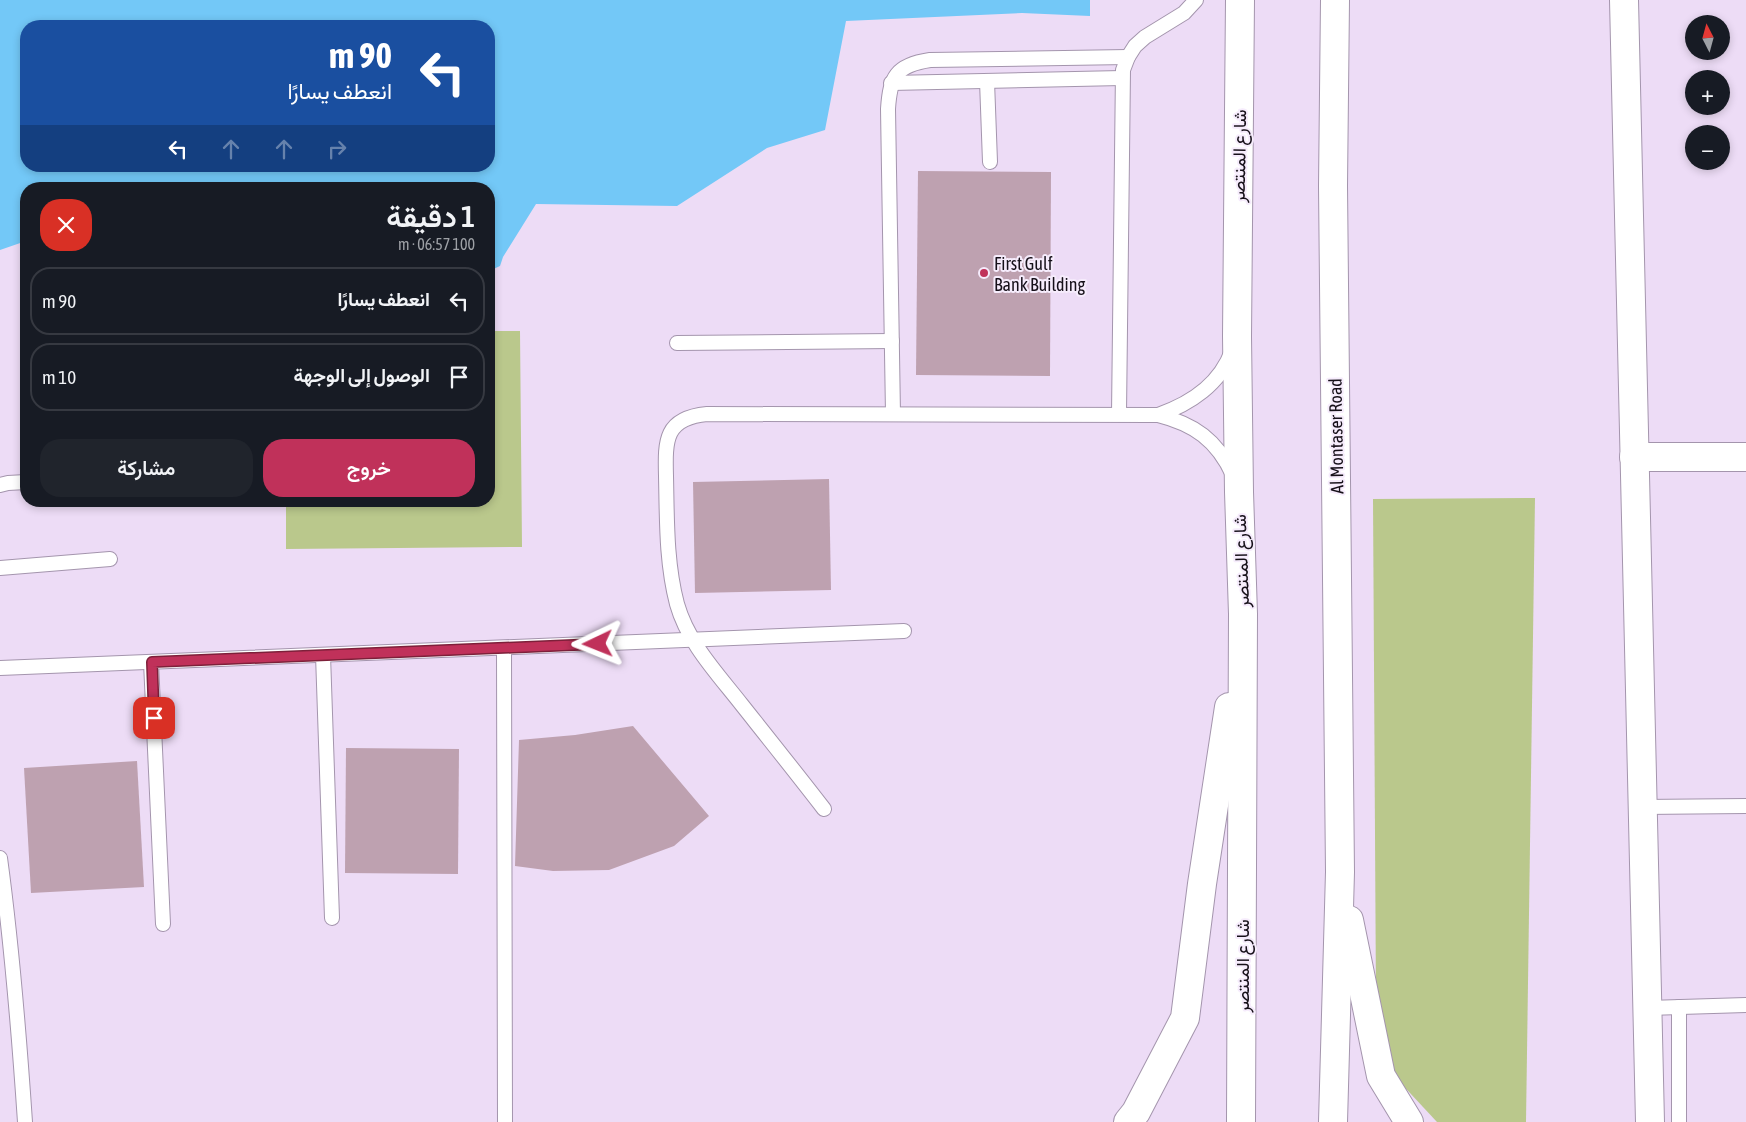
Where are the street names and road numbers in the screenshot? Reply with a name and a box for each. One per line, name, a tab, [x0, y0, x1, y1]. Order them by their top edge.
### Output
street label: شارع المنتصر	[1228, 109, 1252, 204]
street label: Al Montaser Road	[1324, 378, 1348, 494]
street label: شارع المنتصر	[1229, 514, 1255, 609]
street label: شارع المنتصر	[1232, 919, 1255, 1014]

